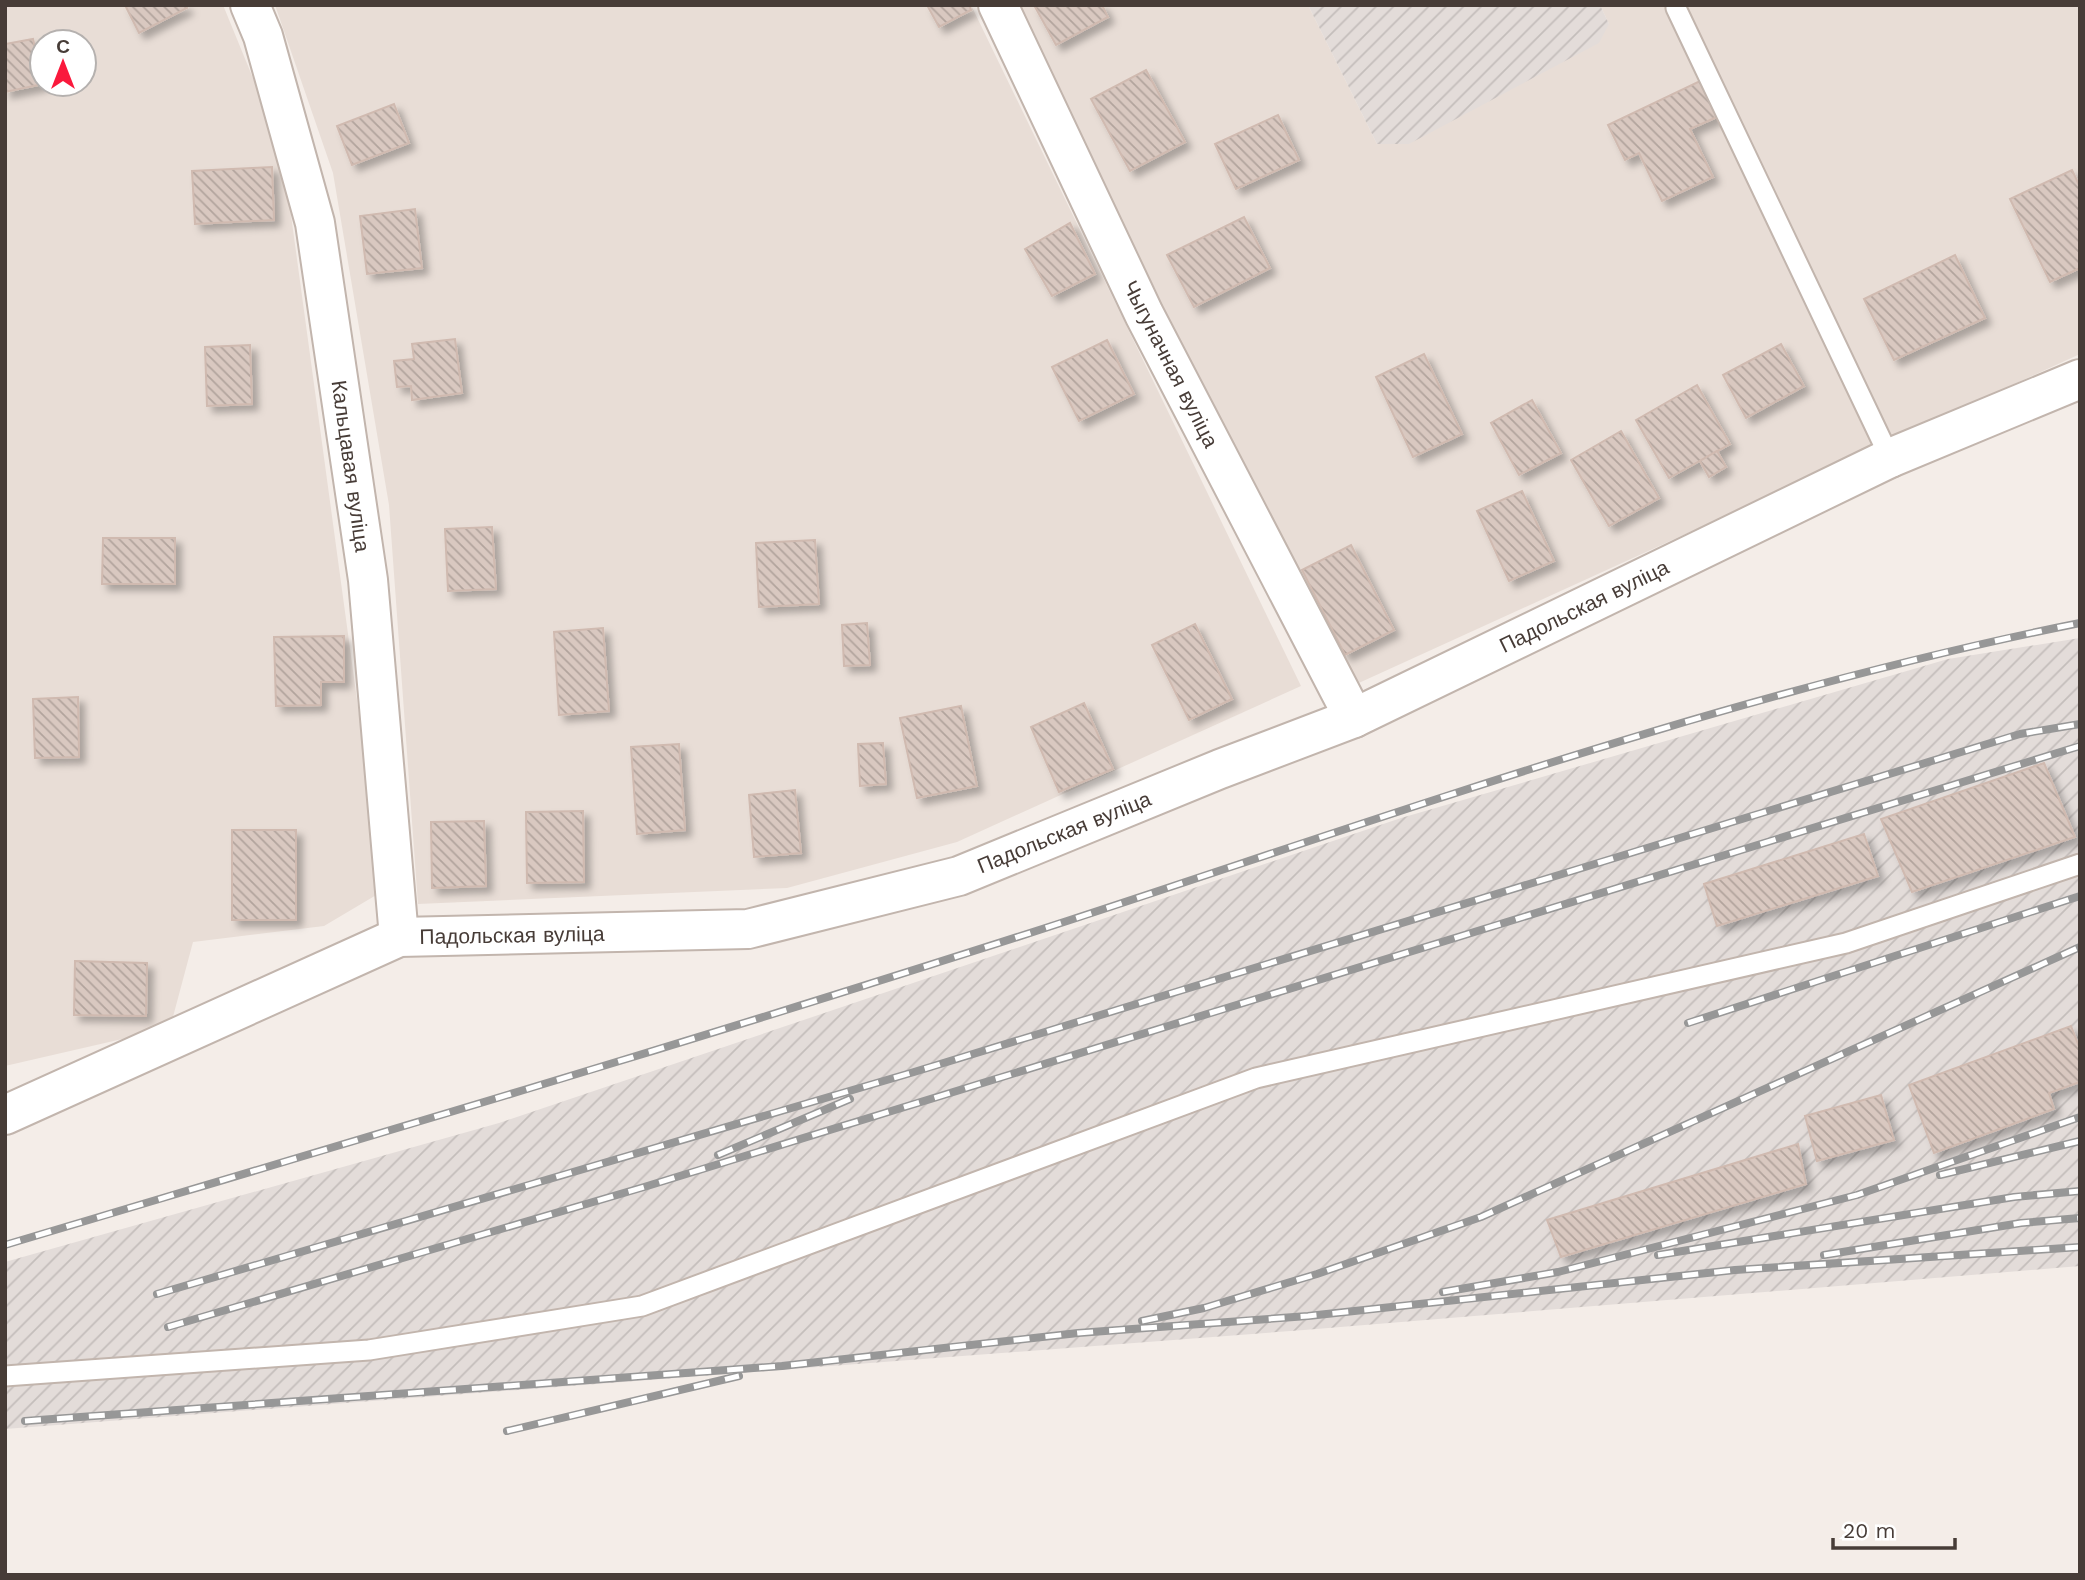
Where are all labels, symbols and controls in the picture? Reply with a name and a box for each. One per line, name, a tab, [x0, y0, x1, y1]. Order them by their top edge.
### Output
north arrow	[28, 28, 98, 98]
text: С	[56, 35, 70, 58]
street label: Чыгуначная вуліца	[1118, 276, 1224, 452]
street label: Кальцавая вуліца	[327, 378, 375, 554]
street label: Падольская вуліца	[1495, 554, 1673, 658]
street label: Падольская вуліца	[973, 786, 1155, 878]
street label: Падольская вуліца	[419, 921, 605, 949]
scale bar	[1833, 1506, 1955, 1550]
text: 20 m	[1843, 1518, 1895, 1543]

